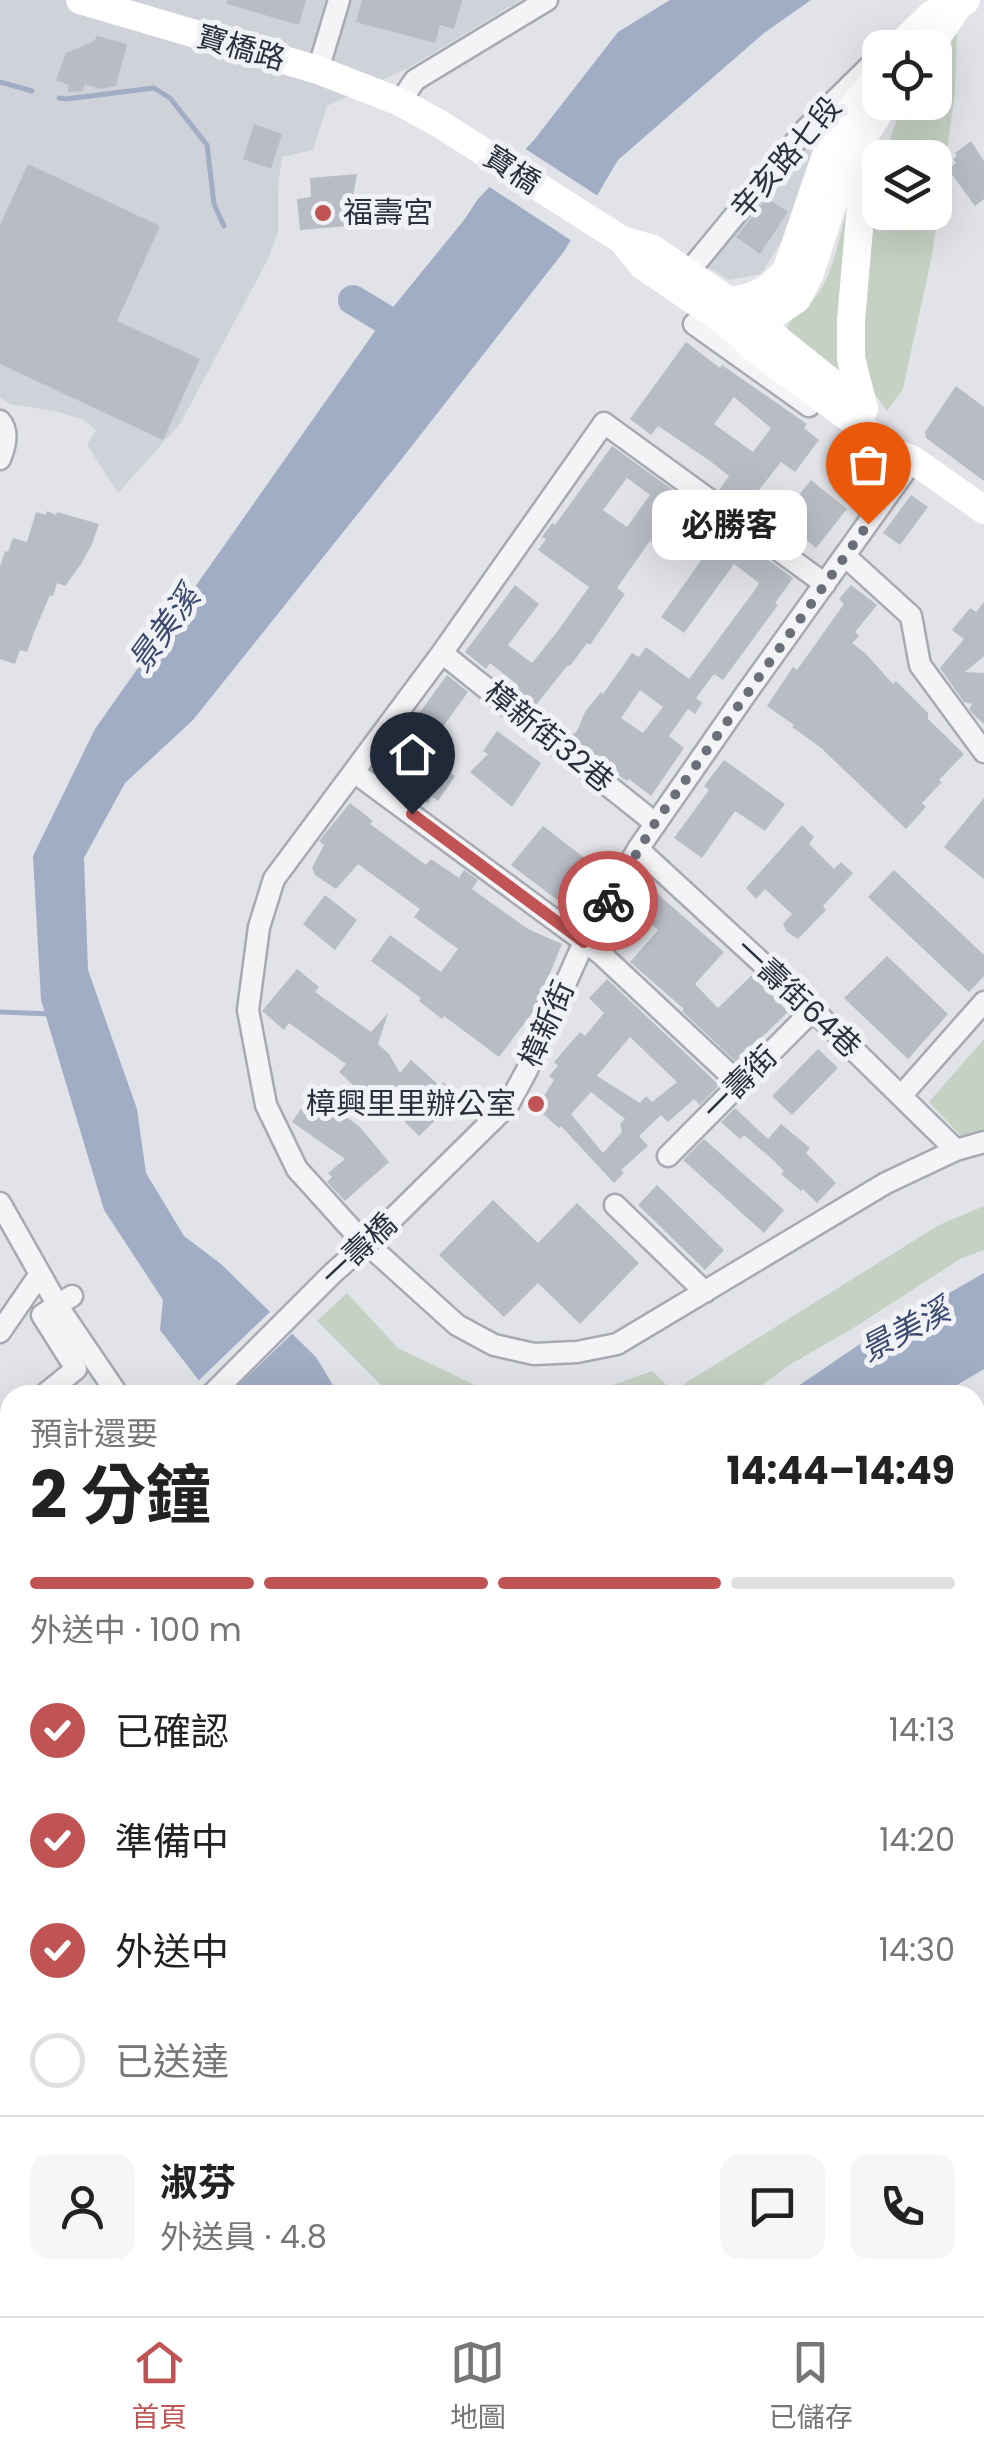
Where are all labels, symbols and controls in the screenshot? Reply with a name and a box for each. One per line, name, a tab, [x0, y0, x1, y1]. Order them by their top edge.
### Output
street label: 寶橋路	[192, 14, 290, 81]
map controls	[862, 30, 952, 230]
button: locate	[862, 30, 952, 120]
street label: 辛亥路七段	[720, 87, 851, 228]
street label: 寶橋	[475, 135, 549, 204]
button: layers	[862, 140, 952, 230]
place label: 福壽宮	[343, 191, 433, 234]
marker: 福壽宮	[312, 202, 334, 224]
pin	[826, 422, 911, 525]
icon: bag	[841, 437, 896, 492]
callout: 必勝客	[653, 489, 808, 559]
text: 必勝客	[681, 502, 778, 547]
water label: 景美溪	[117, 573, 212, 681]
street label: 樟新街32巷	[476, 671, 623, 802]
pin	[370, 712, 455, 815]
icon: home	[385, 727, 440, 782]
courier	[558, 851, 658, 951]
icon: bike	[581, 874, 636, 929]
street label: 一壽街64巷	[726, 928, 871, 1067]
street label: 樟新街	[509, 974, 584, 1074]
street label: 一壽街	[693, 1036, 787, 1130]
place label: 樟興里里辦公室	[306, 1082, 516, 1125]
marker: 樟興里里辦公室	[525, 1093, 547, 1115]
street label: 一壽橋	[311, 1203, 406, 1296]
water label: 景美溪	[852, 1285, 961, 1372]
text: 預計還要	[30, 1411, 158, 1456]
text: 14:44–14:49	[726, 1444, 955, 1497]
text: 2 分鐘	[30, 1450, 211, 1541]
text: 外送中 · 100 m	[30, 1607, 242, 1652]
icon: check	[30, 1703, 85, 1758]
text: 已確認	[115, 1705, 229, 1758]
text: 14:13	[889, 1707, 955, 1752]
icon: check	[30, 1813, 85, 1868]
text: 準備中	[115, 1815, 229, 1868]
text: 14:20	[879, 1817, 955, 1862]
icon: check	[30, 1923, 85, 1978]
text: 外送中	[115, 1925, 229, 1978]
text: 14:30	[879, 1927, 955, 1972]
text: 已送達	[115, 2035, 229, 2088]
button: person	[30, 2154, 135, 2259]
button: chat	[720, 2154, 825, 2259]
button: phone	[850, 2154, 955, 2259]
text: 淑芬	[160, 2156, 236, 2209]
text: 外送員 · 4.8	[160, 2214, 327, 2259]
tab: 首頁	[131, 2335, 187, 2439]
tab: 地圖	[450, 2335, 506, 2439]
tab: 已儲存	[769, 2335, 853, 2439]

